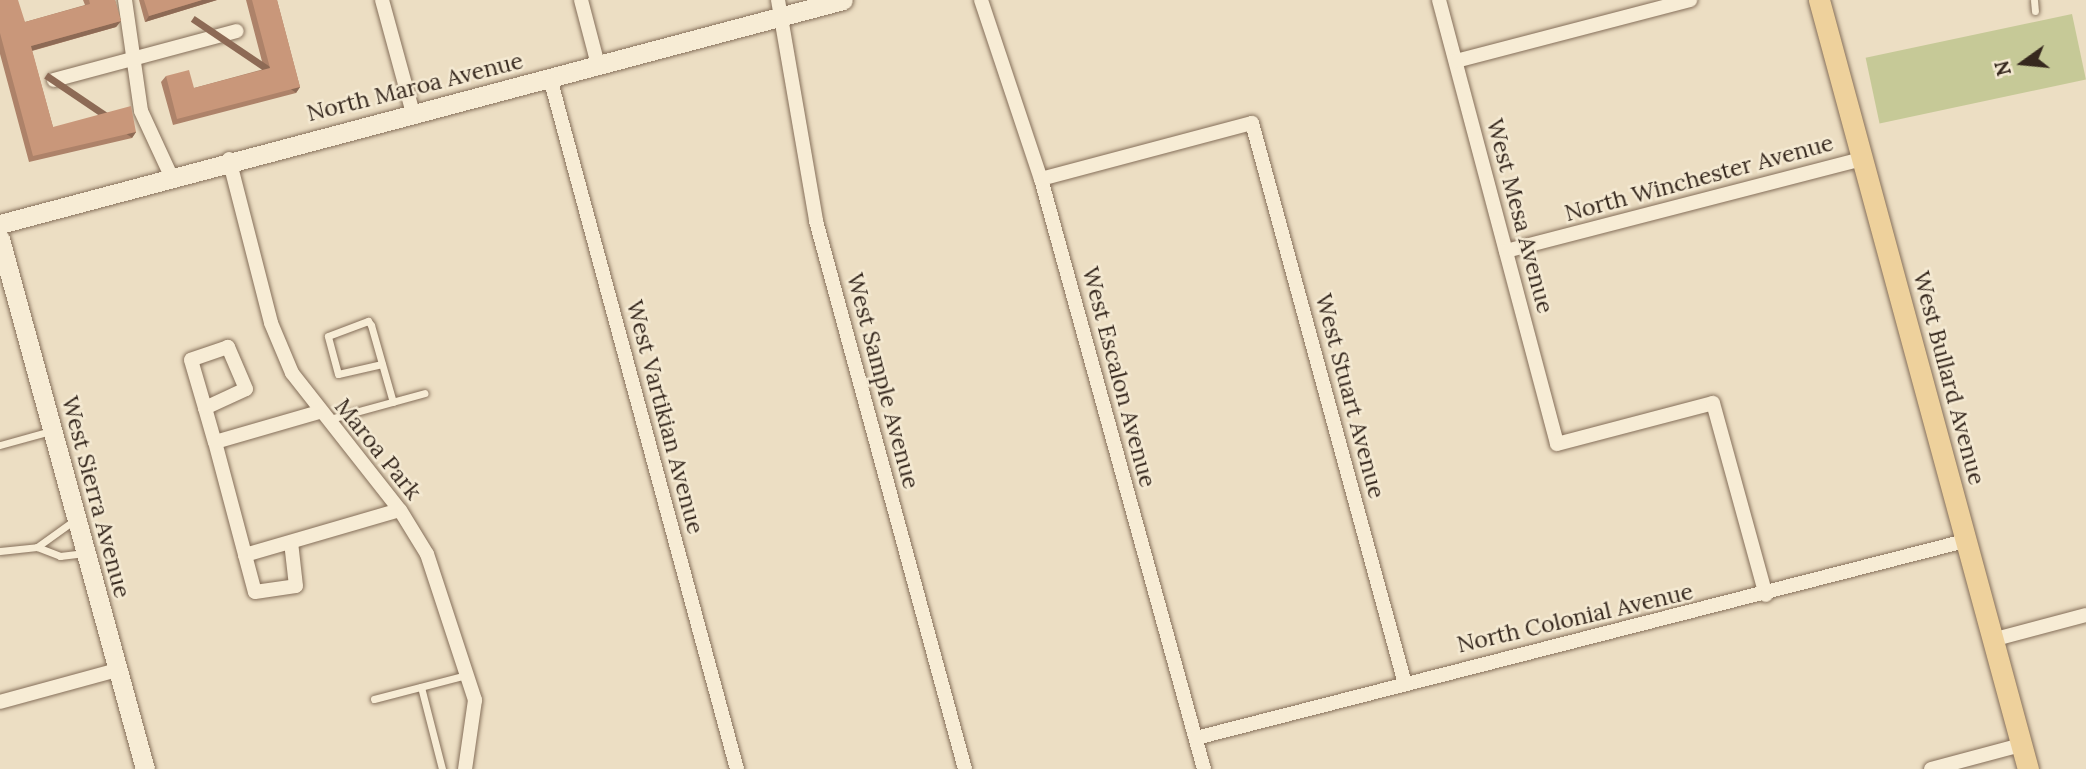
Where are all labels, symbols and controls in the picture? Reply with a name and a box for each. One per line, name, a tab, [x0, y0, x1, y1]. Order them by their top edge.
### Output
north arrow	[1988, 28, 2058, 98]
street label: North Maroa Avenue	[304, 47, 526, 127]
text: N	[1989, 58, 2016, 79]
street label: West Mesa Avenue	[1481, 116, 1559, 316]
street label: North Winchester Avenue	[1562, 129, 1836, 227]
street label: West Escalon Avenue	[1076, 264, 1162, 490]
street label: West Bullard Avenue	[1907, 268, 1991, 488]
street label: West Sample Avenue	[841, 270, 925, 492]
street label: West Stuart Avenue	[1309, 291, 1391, 501]
street label: West Vartikian Avenue	[621, 297, 709, 537]
street label: West Sierra Avenue	[56, 393, 136, 601]
street label: Maroa Park	[329, 393, 427, 505]
street label: North Colonial Avenue	[1454, 577, 1696, 659]

